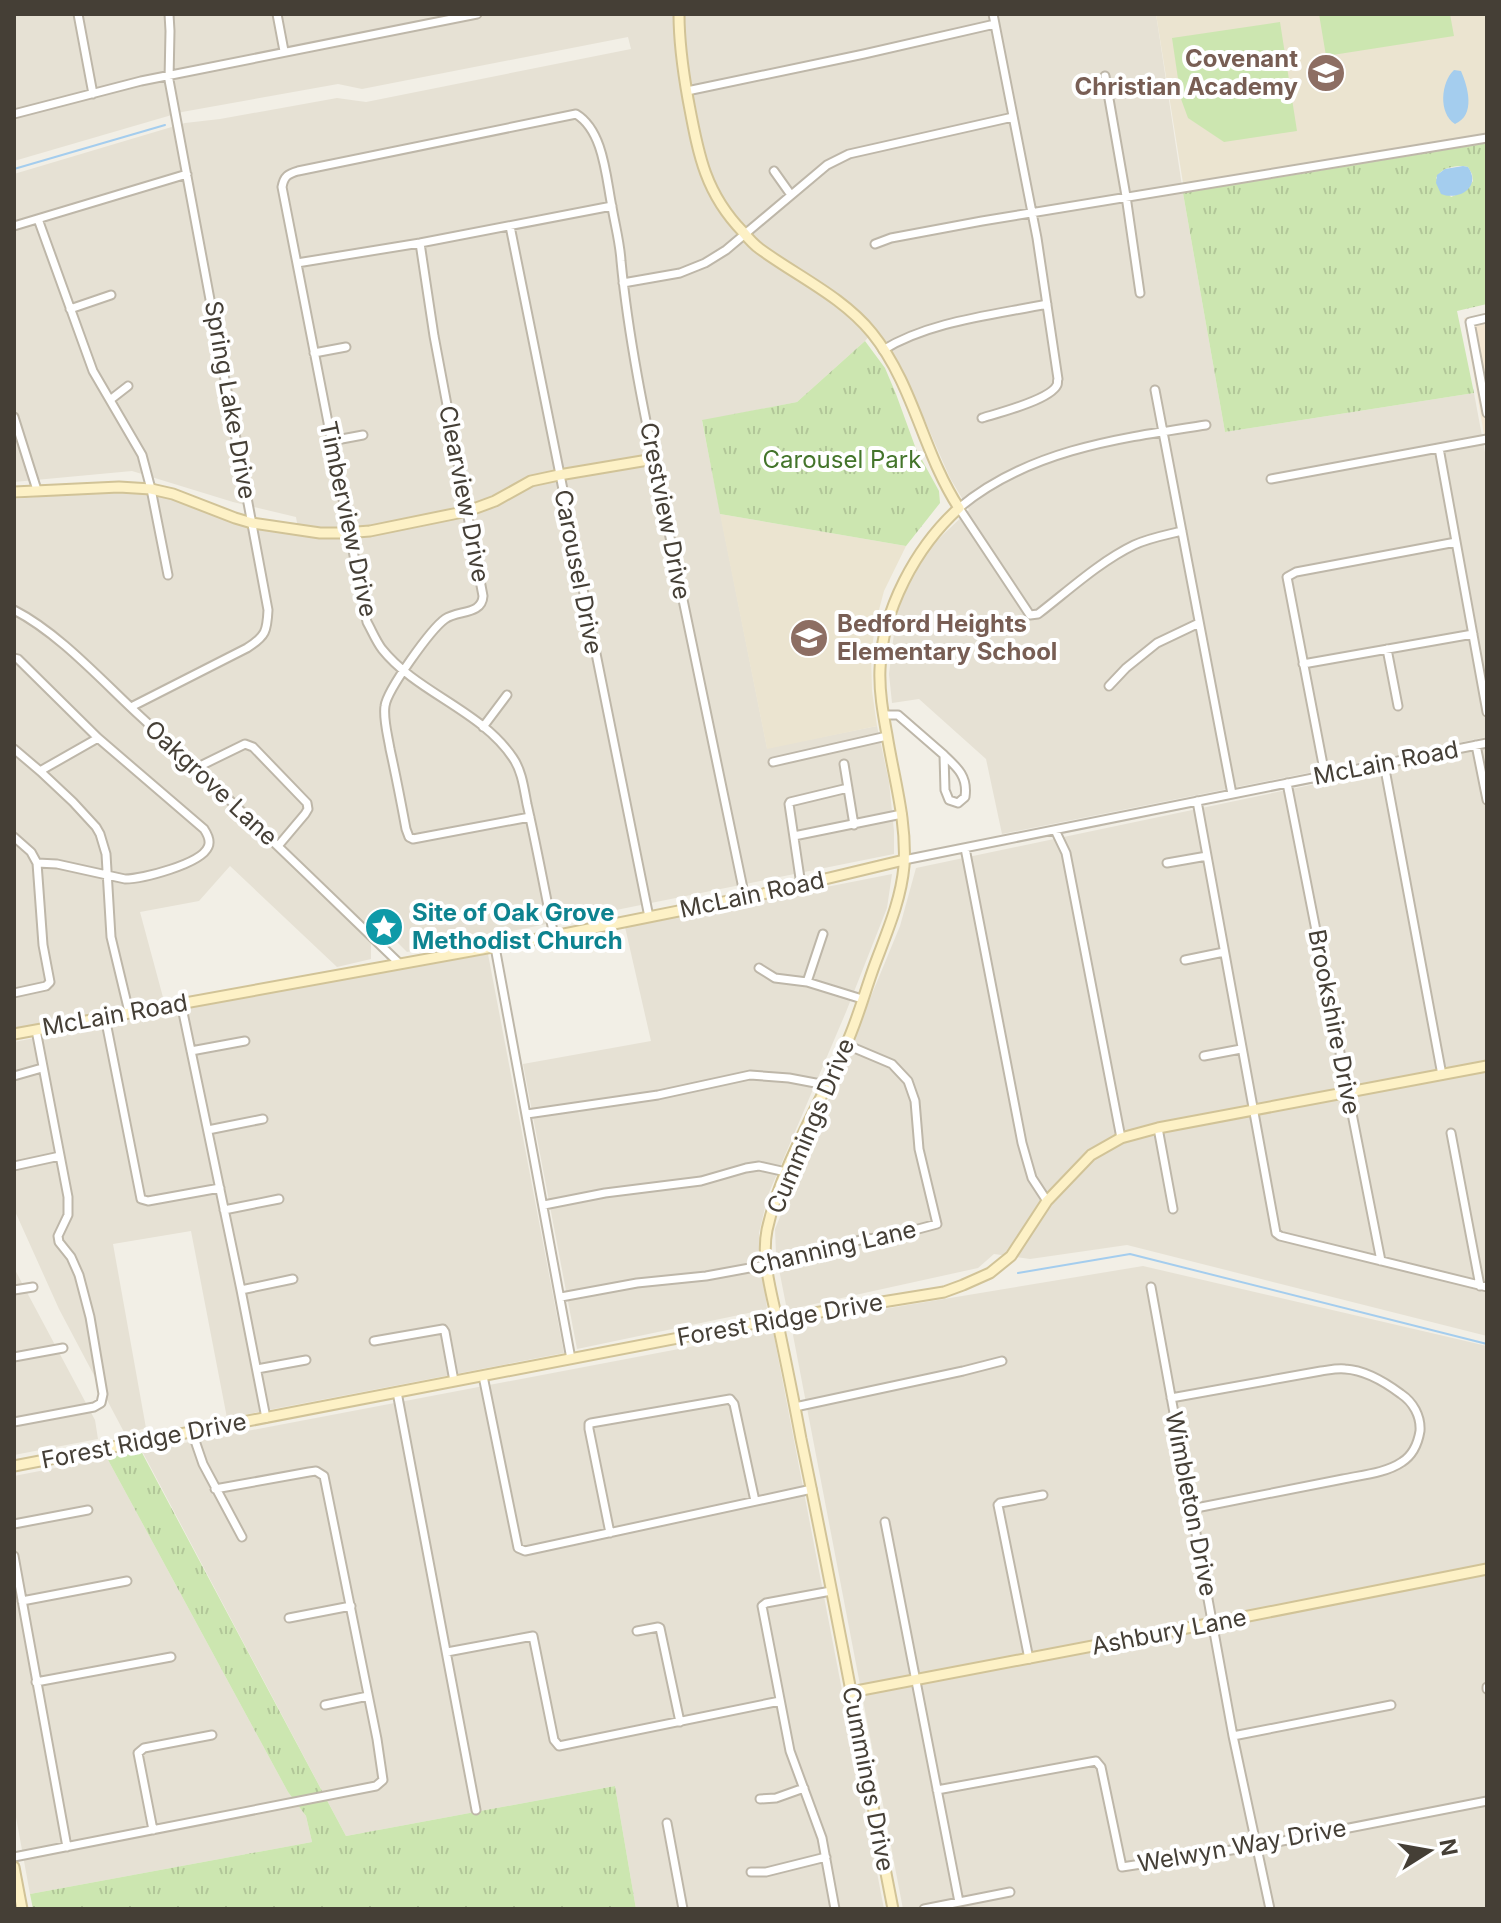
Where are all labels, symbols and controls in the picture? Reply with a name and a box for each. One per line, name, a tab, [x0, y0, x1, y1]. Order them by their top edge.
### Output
place label: Covenant Christian Academy	[1075, 44, 1299, 101]
school or university icon: Covenant Christian Academy	[1305, 52, 1347, 94]
street label: Spring Lake Drive	[199, 298, 262, 501]
street label: Clearview Drive	[433, 403, 496, 585]
street label: Timberview Drive	[314, 418, 383, 619]
street label: Crestview Drive	[634, 420, 697, 602]
park label: Carousel Park	[763, 445, 921, 474]
street label: Carousel Drive	[548, 487, 609, 657]
place label: Bedford Heights Elementary School	[837, 609, 1057, 666]
school or university icon: Bedford Heights Elementary School	[788, 617, 830, 659]
street label: Oakgrove Lane	[139, 714, 284, 851]
street label: McLain Road	[1311, 734, 1461, 791]
street label: McLain Road	[677, 865, 827, 924]
place label: Site of Oak Grove Methodist Church	[412, 898, 623, 955]
place icon: Site of Oak Grove Methodist Church	[363, 906, 405, 948]
street label: Brookshire Drive	[1302, 927, 1367, 1117]
street label: McLain Road	[40, 987, 190, 1042]
street label: Cummings Drive	[761, 1034, 861, 1218]
street label: Channing Lane	[747, 1214, 919, 1281]
street label: Forest Ridge Drive	[675, 1287, 885, 1352]
street label: Forest Ridge Drive	[39, 1406, 249, 1475]
street label: Wimbleton Drive	[1159, 1409, 1224, 1599]
street label: Ashbury Lane	[1089, 1602, 1249, 1661]
street label: Cummings Drive	[836, 1684, 901, 1874]
north arrow	[1389, 1811, 1469, 1891]
street label: Welwyn Way Drive	[1135, 1813, 1349, 1878]
text: N	[1434, 1836, 1463, 1858]

